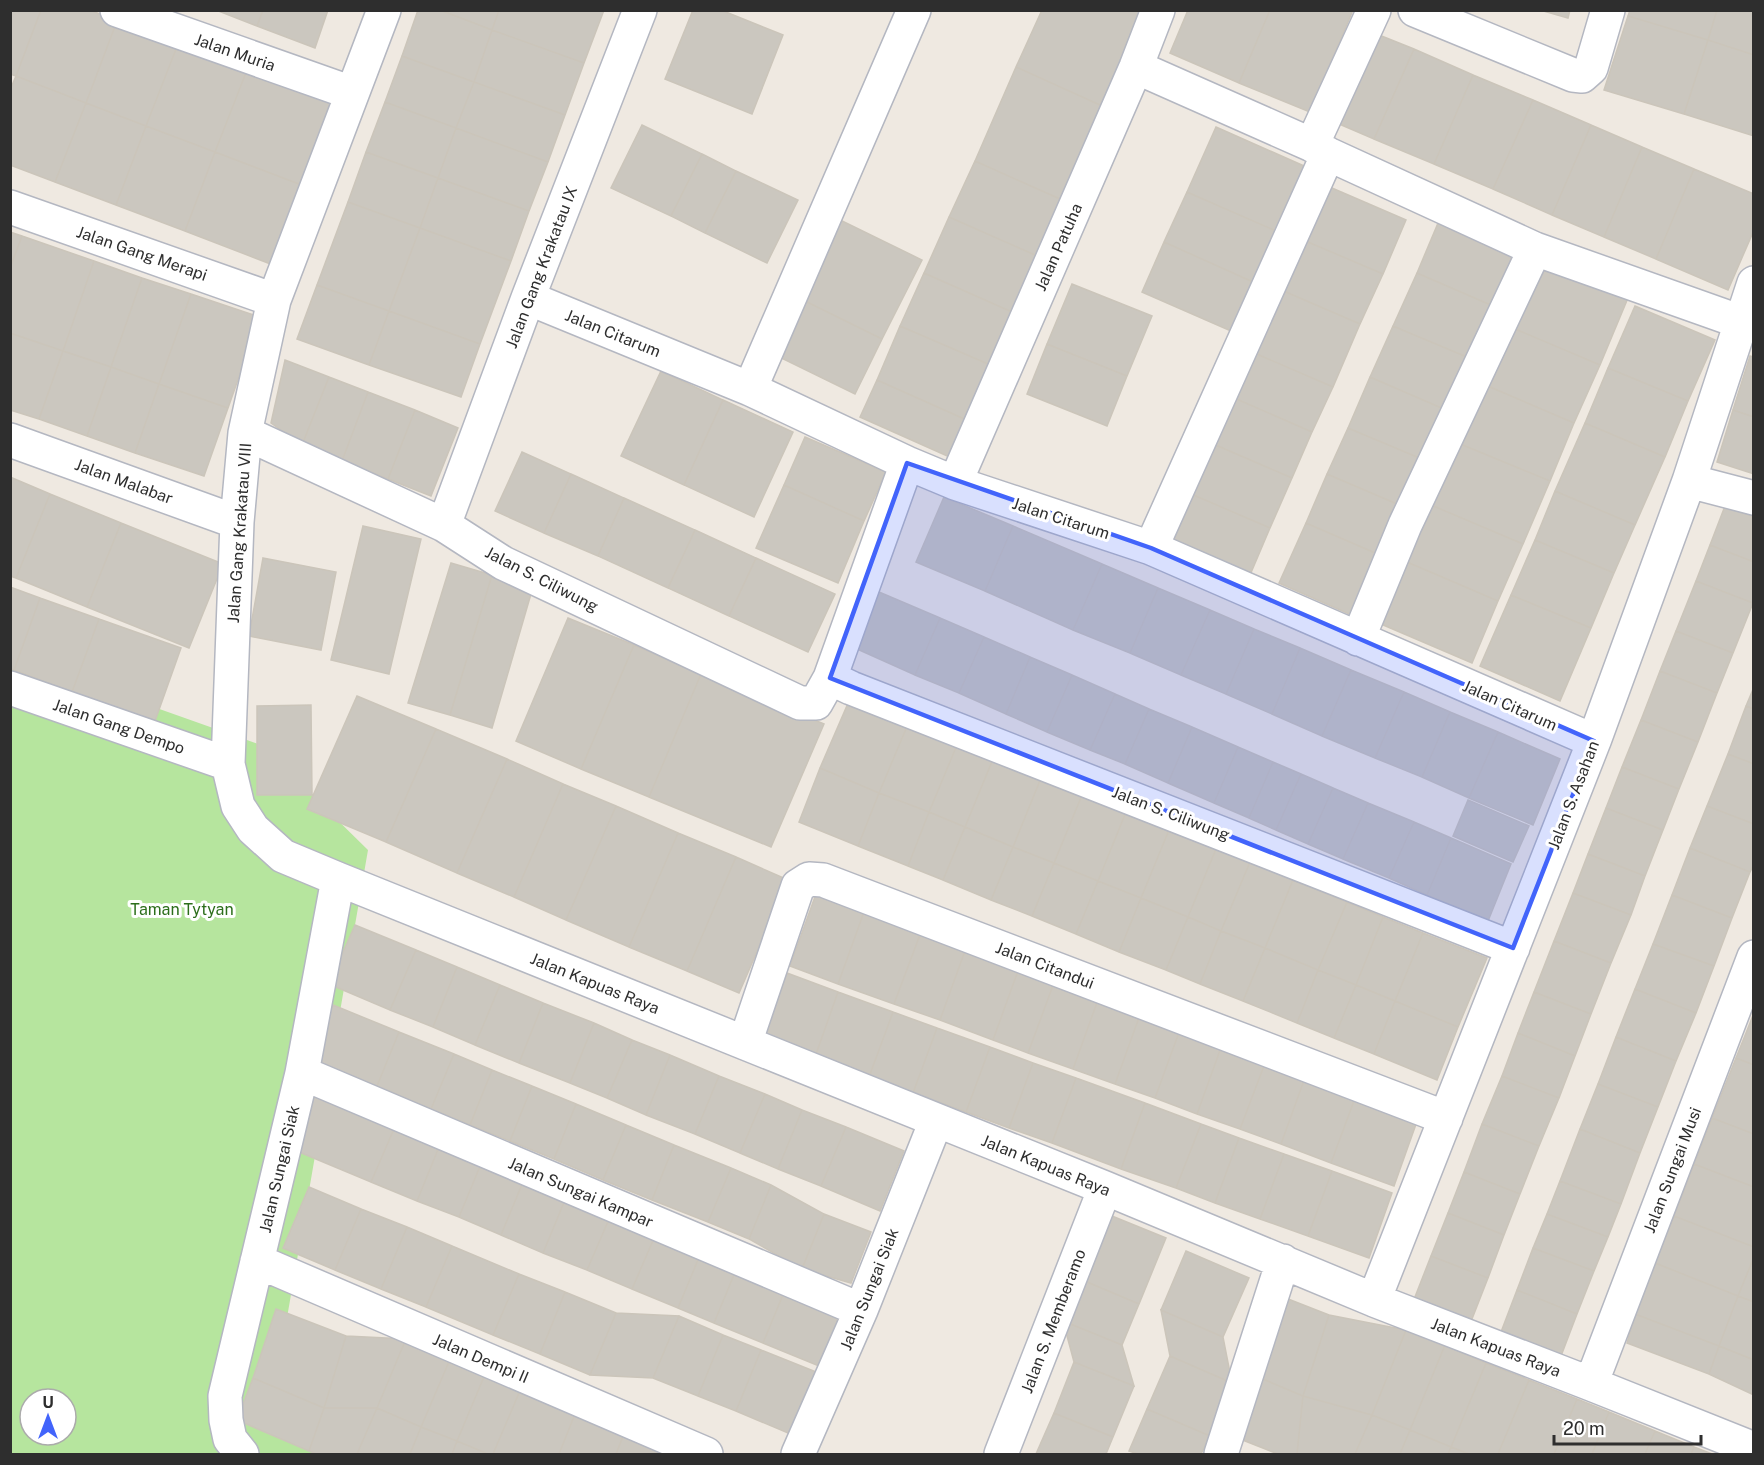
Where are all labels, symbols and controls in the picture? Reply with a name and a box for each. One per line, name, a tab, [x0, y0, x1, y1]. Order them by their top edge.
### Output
street label: Jalan Muria	[192, 30, 278, 75]
street label: Jalan Gang Krakatau IX	[502, 183, 581, 351]
street label: Jalan Patuha	[1031, 200, 1086, 294]
street label: Jalan Gang Merapi	[74, 222, 210, 285]
street label: Jalan Citarum	[562, 306, 663, 361]
street label: Jalan Gang Krakatau VIII	[224, 442, 255, 624]
street label: Jalan Malabar	[72, 455, 175, 508]
street label: Jalan Citarum	[1010, 494, 1112, 543]
street label: Jalan S. Ciliwung	[482, 543, 602, 616]
street label: Jalan Citarum	[1460, 676, 1560, 735]
street label: Jalan Gang Dempo	[50, 695, 187, 758]
street label: Jalan S. Asahan	[1544, 738, 1603, 852]
street label: Jalan S. Ciliwung	[1109, 782, 1232, 845]
park label: Taman Tytyan	[130, 900, 234, 919]
street label: Jalan Citandui	[993, 938, 1097, 993]
street label: Jalan Kapuas Raya	[528, 949, 662, 1018]
street label: Jalan Sungai Siak	[256, 1104, 303, 1235]
street label: Jalan Sungai Musi	[1640, 1105, 1705, 1236]
street label: Jalan Kapuas Raya	[979, 1131, 1113, 1200]
street label: Jalan Sungai Kampar	[505, 1153, 656, 1232]
street label: Jalan Sungai Siak	[836, 1225, 903, 1353]
street label: Jalan S. Memberamo	[1017, 1246, 1090, 1396]
street label: Jalan Kapuas Raya	[1428, 1314, 1563, 1381]
street label: Jalan Dempi II	[430, 1330, 532, 1387]
north arrow	[18, 1387, 78, 1447]
text: U	[42, 1393, 54, 1412]
scale bar	[1554, 1408, 1701, 1446]
text: 20 m	[1563, 1418, 1605, 1439]

